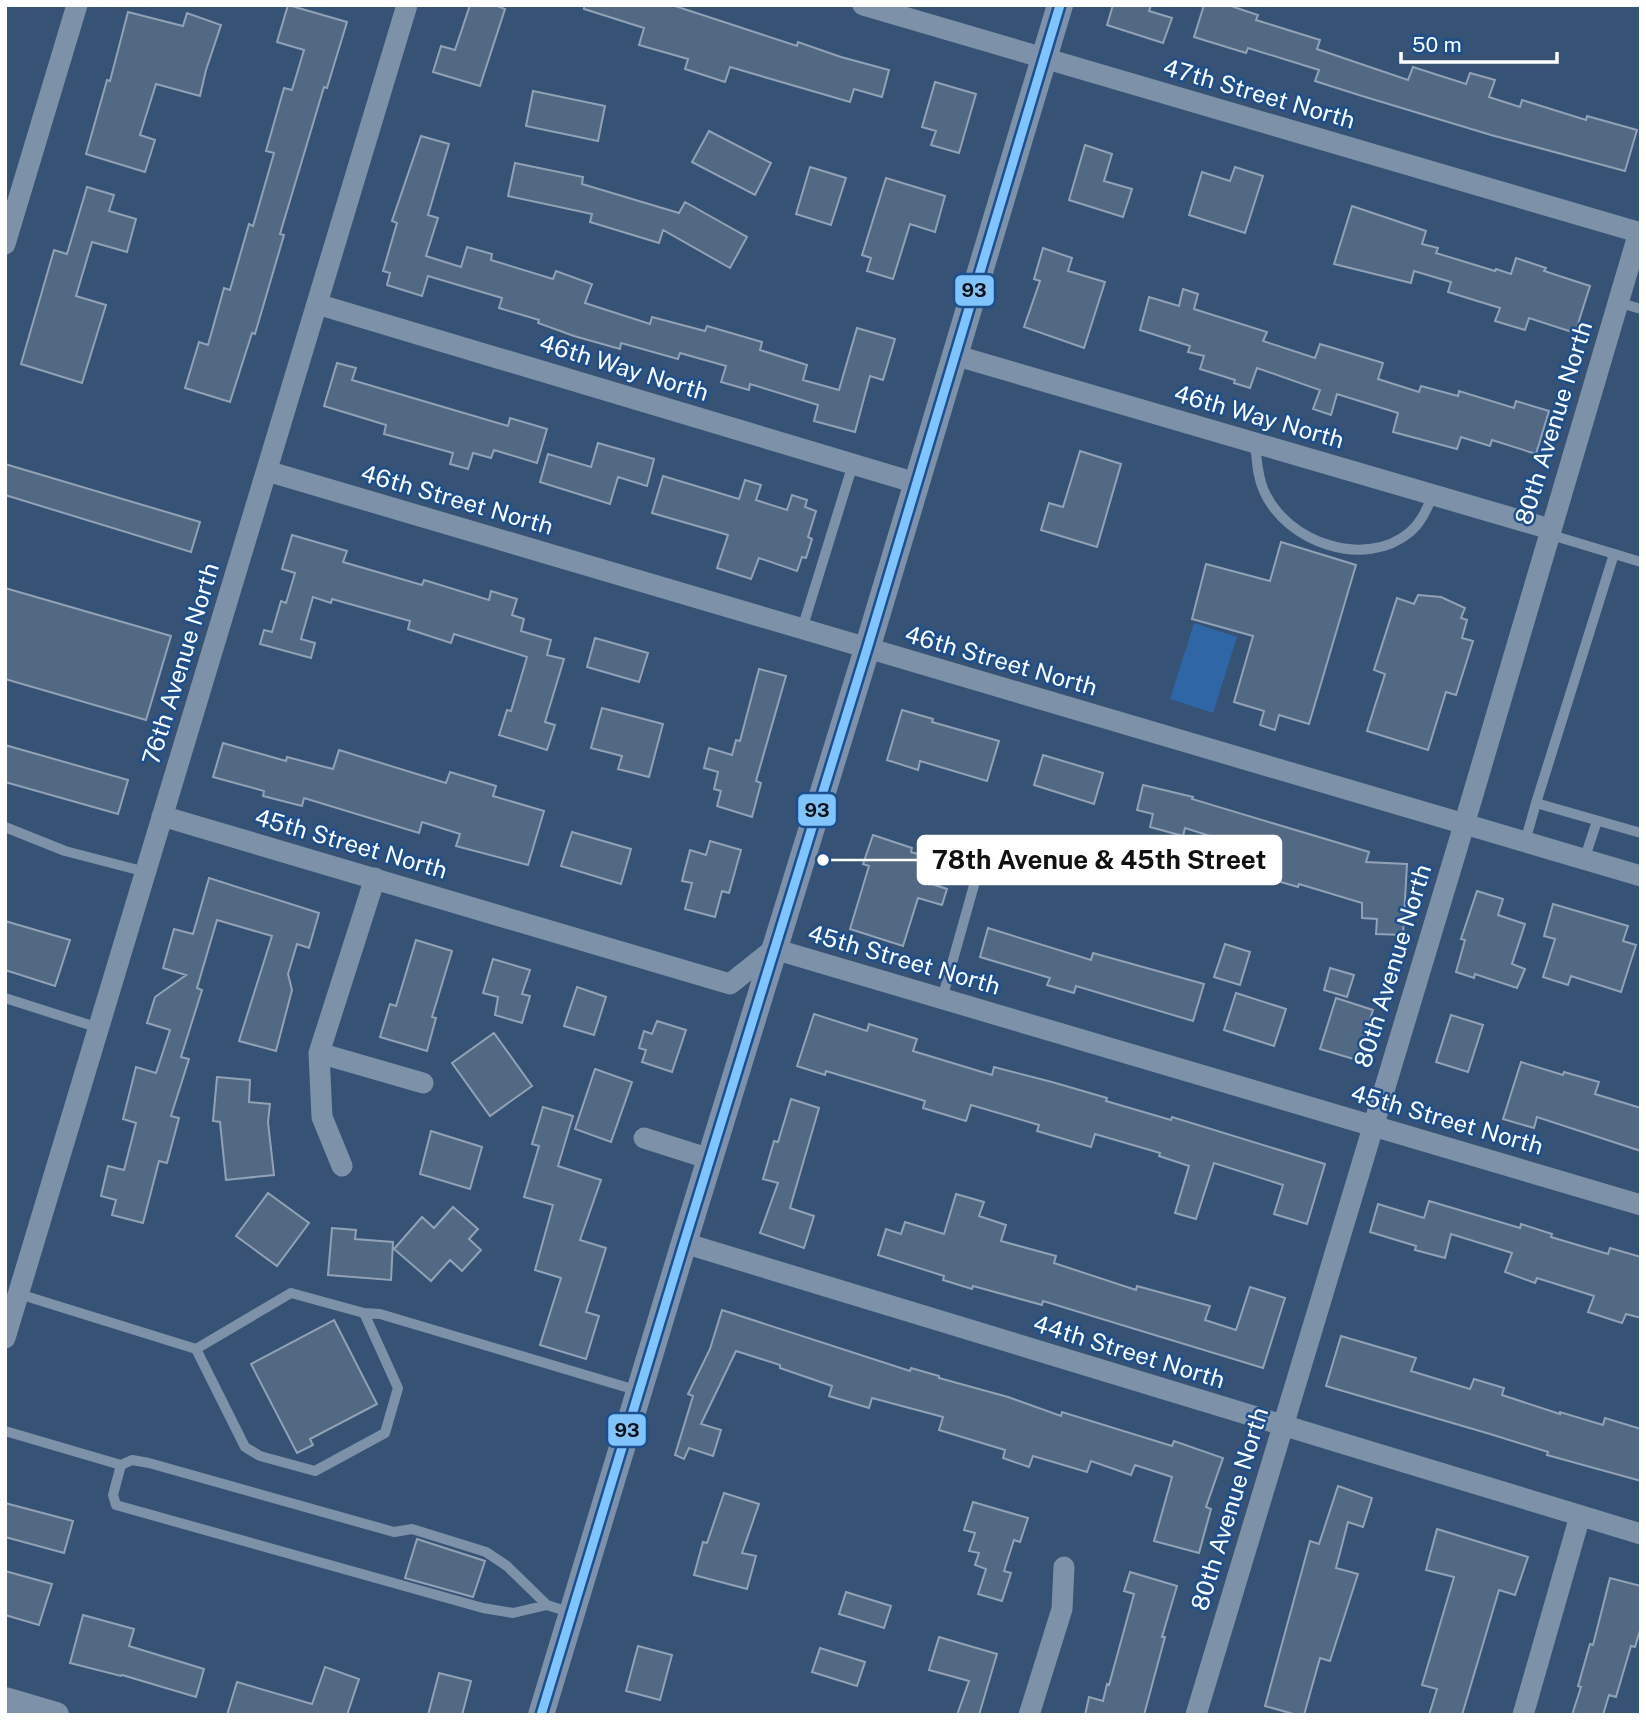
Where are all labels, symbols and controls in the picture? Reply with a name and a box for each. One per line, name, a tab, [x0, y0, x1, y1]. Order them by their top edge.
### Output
scale bar	[1401, 21, 1557, 65]
text: 50 m	[1412, 32, 1462, 57]
street label: 47th Street North	[1160, 52, 1358, 134]
line badge: 93	[954, 274, 995, 307]
text: 93	[961, 279, 987, 301]
street label: 80th Avenue North	[1509, 318, 1597, 528]
street label: 46th Way North	[536, 328, 712, 406]
street label: 46th Way North	[1171, 378, 1347, 454]
street label: 46th Street North	[358, 458, 557, 540]
street label: 76th Avenue North	[136, 559, 224, 768]
street label: 46th Street North	[902, 619, 1101, 701]
line badge: 93	[797, 793, 837, 827]
text: 93	[804, 799, 830, 821]
street label: 45th Street North	[252, 802, 451, 884]
callout: 78th Avenue & 45th Street	[918, 836, 1281, 884]
text: 78th Avenue & 45th Street	[932, 844, 1266, 875]
street label: 80th Avenue North	[1348, 861, 1436, 1071]
street label: 45th Street North	[805, 918, 1004, 1000]
street label: 45th Street North	[1348, 1078, 1547, 1160]
street label: 44th Street North	[1030, 1309, 1228, 1393]
street label: 80th Avenue North	[1185, 1404, 1273, 1614]
line badge: 93	[607, 1413, 647, 1447]
text: 93	[614, 1419, 640, 1441]

